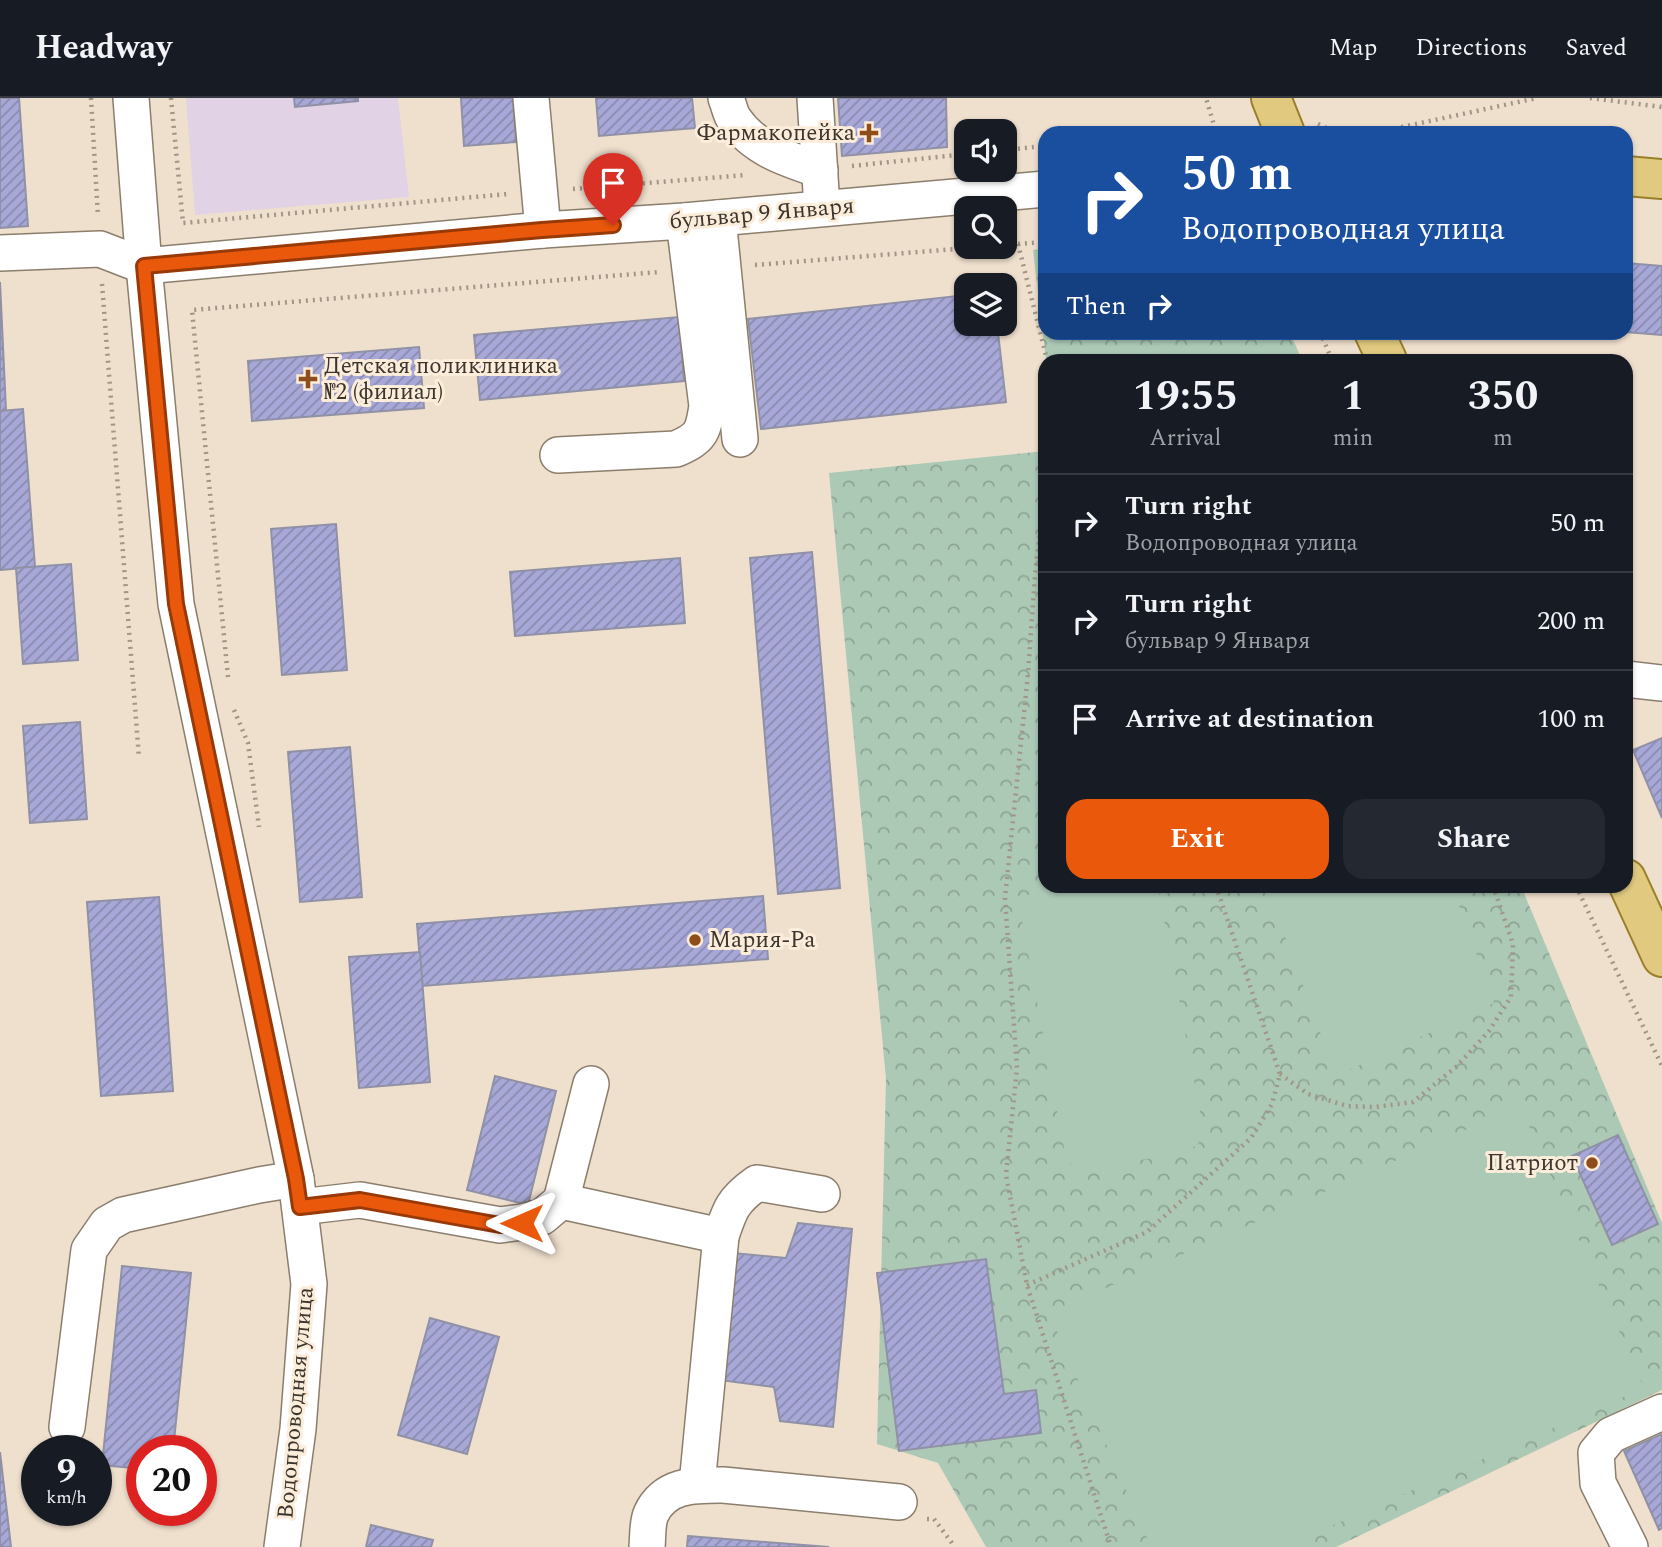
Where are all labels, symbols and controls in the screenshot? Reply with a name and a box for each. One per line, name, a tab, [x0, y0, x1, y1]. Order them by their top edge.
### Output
text: Headway	[35, 23, 172, 73]
text: Map	[1329, 30, 1377, 66]
text: Directions	[1415, 30, 1527, 66]
text: Saved	[1565, 30, 1627, 66]
place label: Фармакопейка	[697, 116, 855, 151]
map controls	[954, 119, 1017, 336]
button: sound	[954, 119, 1017, 182]
marker: Фармакопейка	[861, 125, 877, 141]
text: 50 m	[1181, 137, 1292, 212]
pin	[583, 153, 643, 225]
icon: right	[1066, 154, 1157, 245]
icon: arrive	[594, 164, 632, 202]
street label: бульвар 9 Января	[668, 188, 856, 240]
button: search	[954, 196, 1017, 259]
text: Водопроводная улица	[1181, 205, 1505, 254]
button: layers	[954, 273, 1017, 336]
text: Then	[1066, 286, 1126, 326]
icon: right	[1140, 287, 1178, 325]
place label: Детская поликлиника №2 (филиал)	[324, 349, 558, 410]
text: 19:55	[1133, 365, 1238, 428]
text: 1	[1341, 365, 1365, 428]
text: 350	[1468, 365, 1538, 428]
marker: Детская поликлиника №2 (филиал)	[298, 369, 318, 389]
text: Arrival	[1150, 421, 1221, 456]
text: min	[1333, 421, 1373, 456]
text: m	[1493, 421, 1513, 456]
text: Turn right	[1125, 486, 1252, 526]
text: 50 m	[1550, 503, 1605, 543]
icon: right	[1066, 504, 1104, 542]
text: Водопроводная улица	[1125, 526, 1358, 561]
text: Turn right	[1125, 584, 1252, 624]
text: 200 m	[1537, 601, 1605, 641]
icon: right	[1066, 602, 1104, 640]
text: бульвар 9 Января	[1125, 624, 1310, 659]
text: Arrive at destination	[1125, 699, 1374, 739]
text: 100 m	[1537, 699, 1605, 739]
icon: arrive	[1066, 700, 1104, 738]
button: Exit	[1066, 799, 1329, 879]
button: Share	[1343, 799, 1605, 879]
place label: Мария-Ра	[709, 923, 816, 958]
marker: Мария-Ра	[687, 932, 703, 948]
place label: Патриот	[1487, 1146, 1578, 1181]
marker: Патриот	[1584, 1155, 1600, 1171]
position arrow	[485, 1186, 559, 1260]
street label: Водопроводная улица	[268, 1286, 324, 1520]
speed limit sign: 20	[126, 1435, 217, 1526]
text: 9	[57, 1445, 76, 1498]
text: km/h	[46, 1484, 87, 1511]

